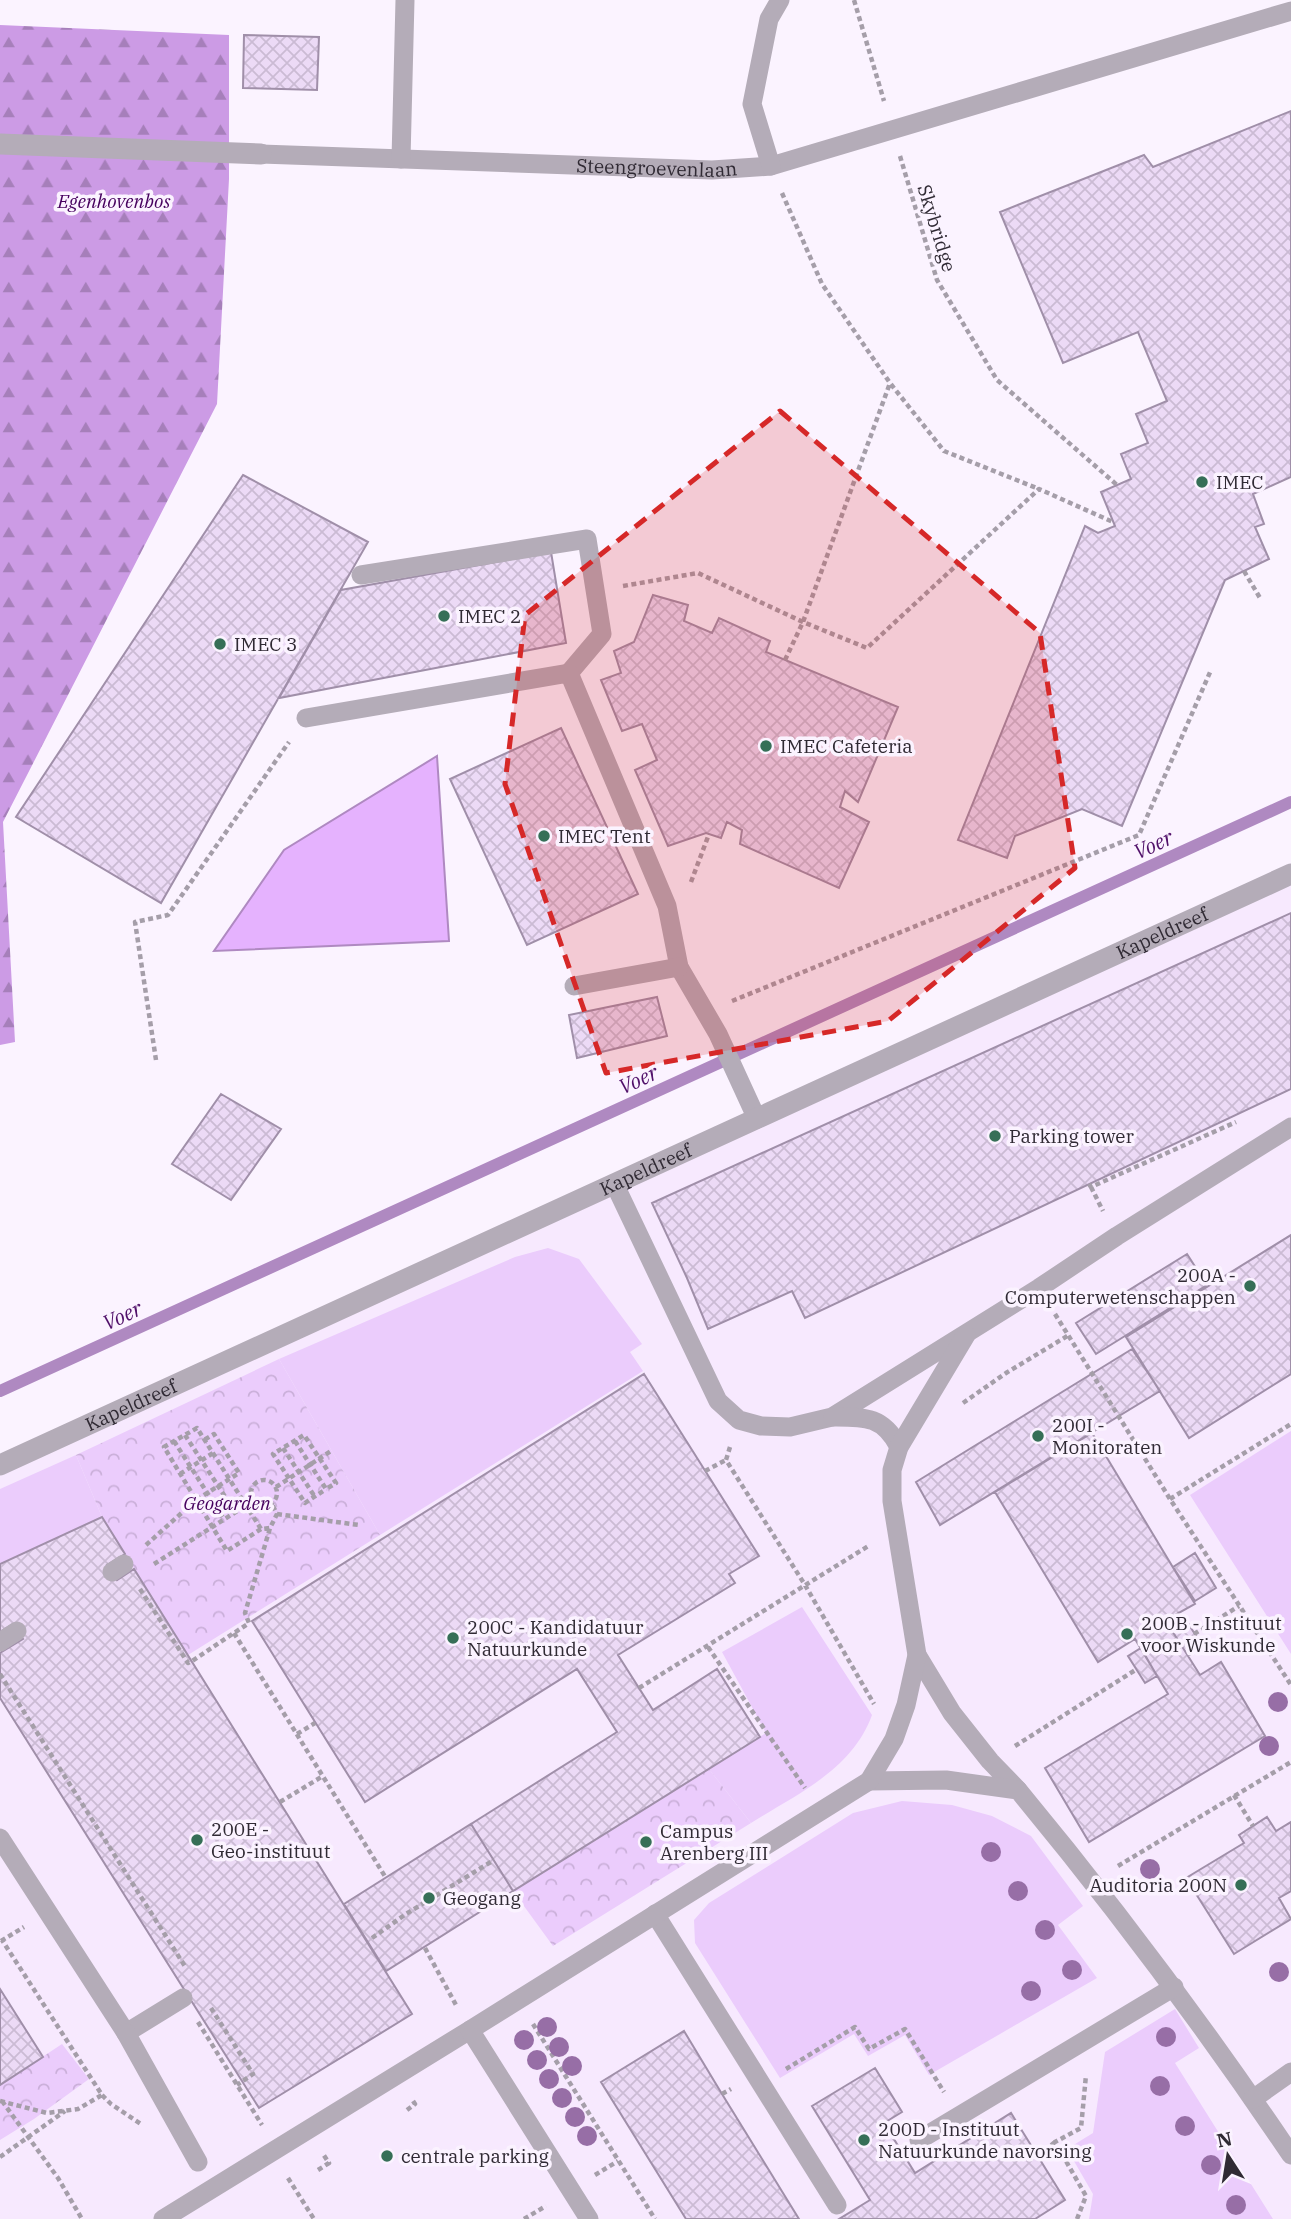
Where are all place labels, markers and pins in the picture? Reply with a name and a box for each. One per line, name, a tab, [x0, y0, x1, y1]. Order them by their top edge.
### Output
place label: IMEC	[1216, 470, 1264, 494]
marker: IMEC	[1194, 474, 1210, 490]
place label: IMEC 2	[458, 604, 521, 628]
marker: IMEC 2	[436, 608, 452, 624]
place label: IMEC 3	[234, 632, 297, 656]
marker: IMEC 3	[212, 636, 228, 652]
place label: IMEC Cafeteria	[780, 734, 913, 758]
marker: IMEC Cafeteria	[758, 738, 774, 754]
place label: IMEC Tent	[558, 824, 651, 848]
marker: IMEC Tent	[536, 828, 552, 844]
place label: Parking tower	[1009, 1124, 1134, 1148]
marker: Parking tower	[987, 1128, 1003, 1144]
place label: 200A - Computerwetenschappen	[1005, 1263, 1236, 1309]
marker: 200A - Computerwetenschappen	[1242, 1278, 1258, 1294]
place label: 200I - Monitoraten	[1052, 1413, 1162, 1459]
marker: 200I - Monitoraten	[1030, 1428, 1046, 1444]
place label: 200B - Instituut voor Wiskunde	[1141, 1611, 1282, 1657]
place label: 200C - Kandidatuur Natuurkunde	[467, 1615, 644, 1661]
marker: 200B - Instituut voor Wiskunde	[1119, 1626, 1135, 1642]
marker: 200C - Kandidatuur Natuurkunde	[445, 1630, 461, 1646]
place label: 200E - Geo-instituut	[211, 1817, 331, 1863]
place label: Campus Arenberg III	[660, 1819, 768, 1865]
marker: 200E - Geo-instituut	[189, 1832, 205, 1848]
marker: Campus Arenberg III	[638, 1834, 654, 1850]
place label: Auditoria 200N	[1089, 1873, 1227, 1897]
marker: Auditoria 200N	[1233, 1877, 1249, 1893]
place label: Geogang	[443, 1886, 521, 1910]
marker: Geogang	[421, 1890, 437, 1906]
place label: 200D - Instituut Natuurkunde navorsing	[878, 2117, 1092, 2163]
marker: 200D - Instituut Natuurkunde navorsing	[856, 2132, 872, 2148]
place label: centrale parking	[401, 2144, 550, 2168]
marker: centrale parking	[379, 2148, 395, 2164]

